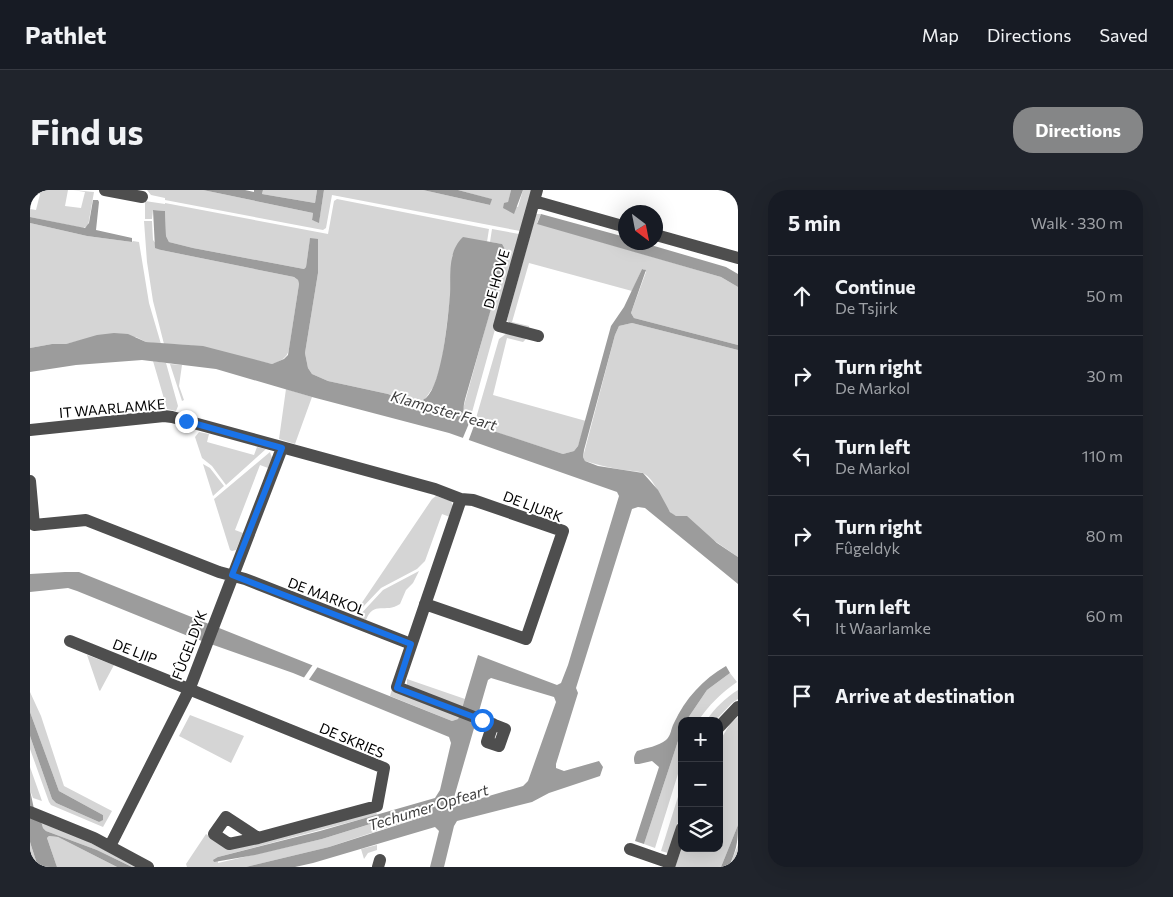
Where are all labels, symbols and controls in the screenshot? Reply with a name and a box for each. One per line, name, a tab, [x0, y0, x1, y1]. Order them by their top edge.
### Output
text: Pathlet	[25, 20, 106, 49]
text: Map	[922, 24, 959, 46]
text: Directions	[987, 24, 1071, 46]
text: Saved	[1099, 24, 1148, 46]
button: Directions	[1013, 107, 1143, 153]
text: Find us	[30, 109, 144, 152]
north arrow	[618, 205, 663, 250]
text: 5 min	[788, 210, 841, 235]
text: Walk · 330 m	[1031, 213, 1123, 232]
street label: DE HOVE	[479, 247, 513, 311]
text: Continue	[835, 275, 915, 298]
icon: ahead	[788, 282, 816, 310]
text: 50 m	[1086, 286, 1123, 305]
text: De Tsjirk	[835, 298, 898, 317]
text: Turn right	[835, 355, 922, 378]
icon: right	[788, 362, 816, 390]
text: 30 m	[1086, 366, 1123, 385]
text: De Markol	[835, 378, 910, 397]
water label: Klampster Feart	[389, 386, 500, 434]
street label: IT WAARLAMKE	[58, 395, 166, 421]
route end	[175, 410, 198, 433]
text: Turn left	[835, 435, 910, 458]
icon: left	[788, 442, 816, 470]
text: 110 m	[1082, 446, 1123, 465]
text: De Markol	[835, 458, 910, 477]
street label: DE LJURK	[501, 487, 565, 525]
text: Turn right	[835, 515, 922, 538]
icon: right	[788, 522, 816, 550]
text: 80 m	[1086, 526, 1123, 545]
text: Fûgeldyk	[835, 538, 900, 557]
street label: DE MARKOL	[286, 573, 368, 619]
text: Turn left	[835, 595, 910, 618]
icon: left	[788, 602, 816, 630]
text: 60 m	[1086, 606, 1123, 625]
street label: FÛGELDYK	[168, 608, 210, 682]
text: It Waarlamke	[835, 618, 931, 637]
street label: DE LJIP	[110, 635, 160, 667]
icon: arrive	[788, 682, 816, 710]
text: Arrive at destination	[835, 684, 1015, 707]
route start	[471, 709, 494, 732]
map controls	[678, 717, 723, 852]
button: +	[678, 717, 723, 762]
street label: DE SKRIES	[317, 719, 387, 761]
button: −	[678, 762, 723, 807]
water label: Techumer Opfeart	[366, 780, 491, 834]
button: layers	[678, 807, 723, 852]

